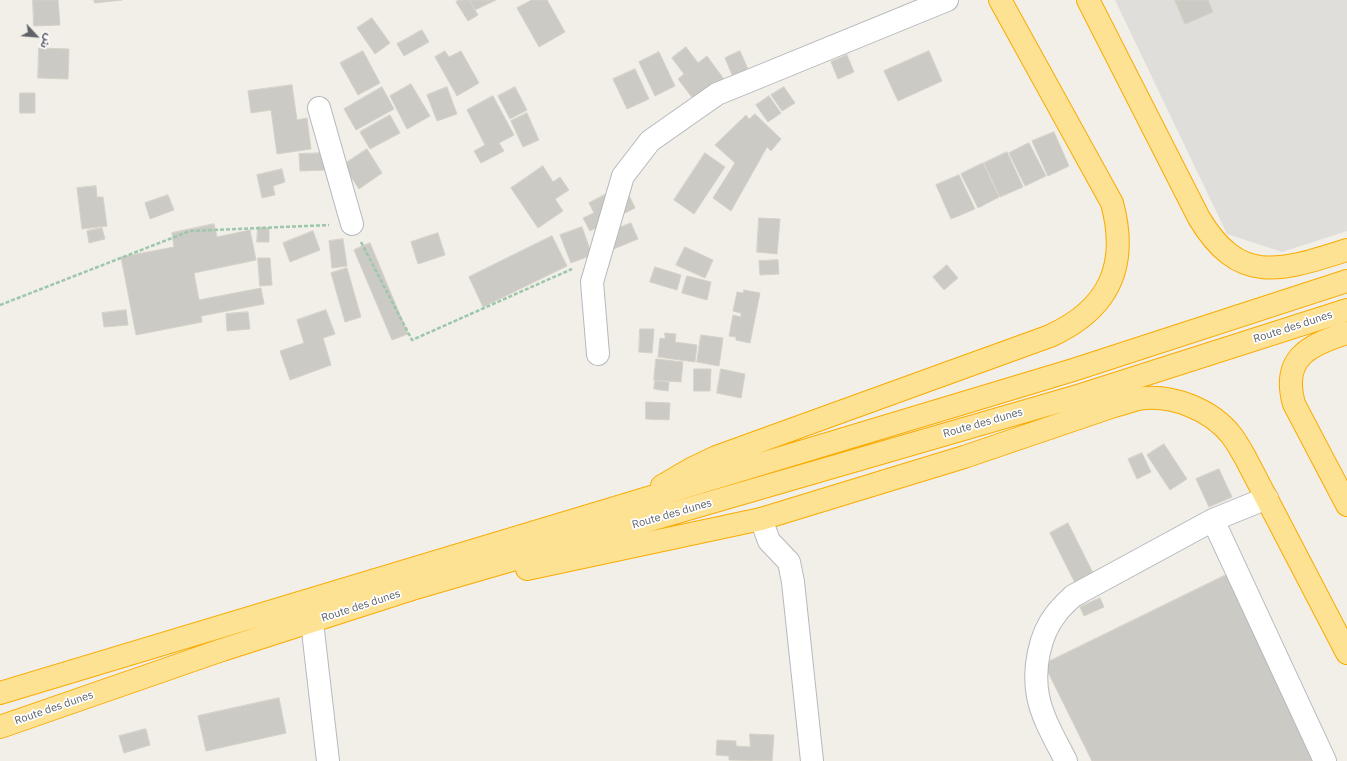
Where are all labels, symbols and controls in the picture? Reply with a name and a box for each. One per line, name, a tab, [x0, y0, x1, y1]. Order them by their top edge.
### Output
north arrow	[16, 16, 56, 56]
text: ش	[37, 31, 56, 51]
street label: Route des dunes	[1252, 308, 1334, 346]
street label: Route des dunes	[942, 405, 1024, 441]
street label: Route des dunes	[631, 496, 713, 532]
street label: Route des dunes	[320, 587, 402, 625]
street label: Route des dunes	[13, 688, 95, 728]

